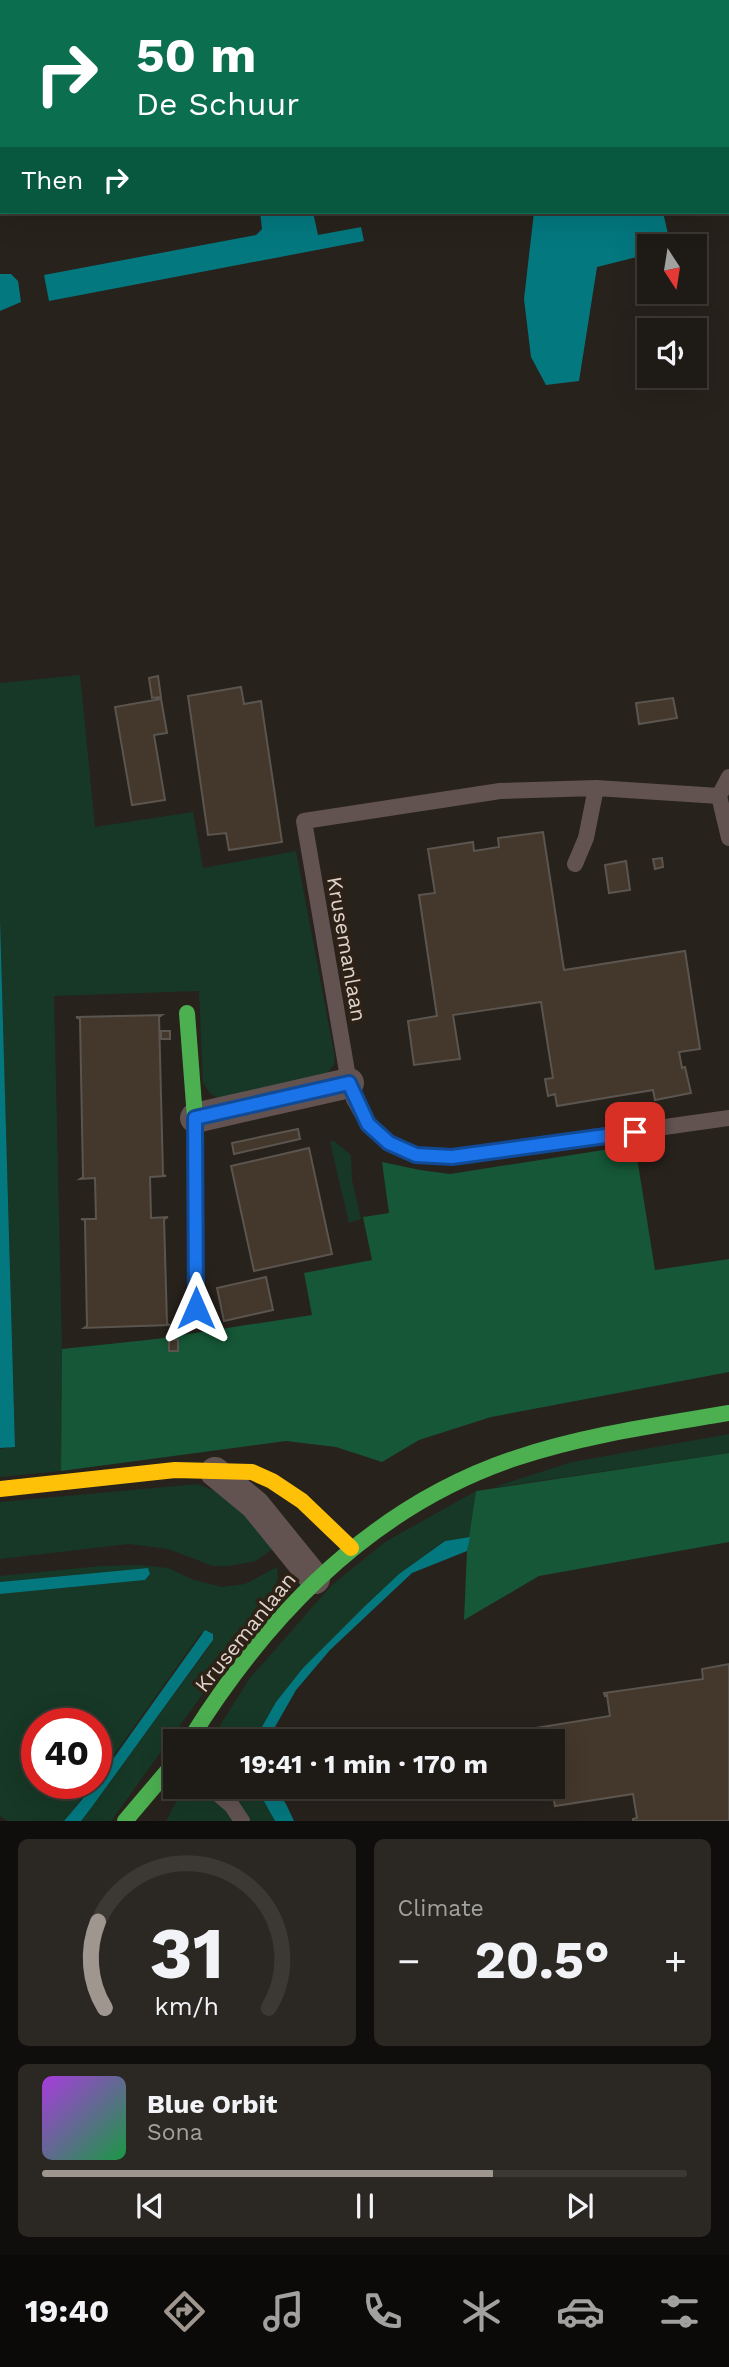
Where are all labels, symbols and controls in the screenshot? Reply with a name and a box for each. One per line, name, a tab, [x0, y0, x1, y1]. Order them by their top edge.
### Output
text: 50 m	[136, 26, 256, 84]
icon: right	[21, 28, 112, 119]
text: De Schuur	[136, 85, 299, 123]
icon: right	[97, 161, 135, 199]
text: Then	[21, 165, 83, 195]
north arrow	[637, 234, 707, 304]
map controls	[637, 234, 707, 388]
button: sound	[637, 318, 707, 388]
street label: Krusemanlaan	[322, 875, 372, 1023]
pin	[605, 1102, 665, 1162]
icon: arrive	[616, 1113, 654, 1151]
position arrow	[159, 1271, 233, 1345]
street label: Krusemanlaan	[189, 1567, 301, 1697]
speed limit sign: 40	[21, 1708, 112, 1799]
text: 19:41 · 1 min · 170 m	[240, 1749, 488, 1779]
text: Climate	[398, 1895, 484, 1922]
text: 31	[149, 1911, 224, 1997]
text: 20.5°	[475, 1930, 610, 1991]
text: −	[398, 1939, 420, 1983]
text: +	[664, 1939, 687, 1983]
text: km/h	[155, 1992, 219, 2021]
text: Blue Orbit	[147, 2089, 277, 2119]
text: Sona	[147, 2119, 203, 2146]
icon: previous	[131, 2187, 169, 2225]
icon: pause	[346, 2187, 384, 2225]
icon: next	[561, 2187, 599, 2225]
icon: directions	[160, 2287, 209, 2336]
icon: music	[259, 2287, 308, 2336]
icon: phone	[358, 2287, 407, 2336]
icon: climate	[457, 2287, 506, 2336]
icon: car	[556, 2287, 605, 2336]
icon: filters	[655, 2287, 704, 2336]
text: 19:40	[25, 2292, 109, 2330]

